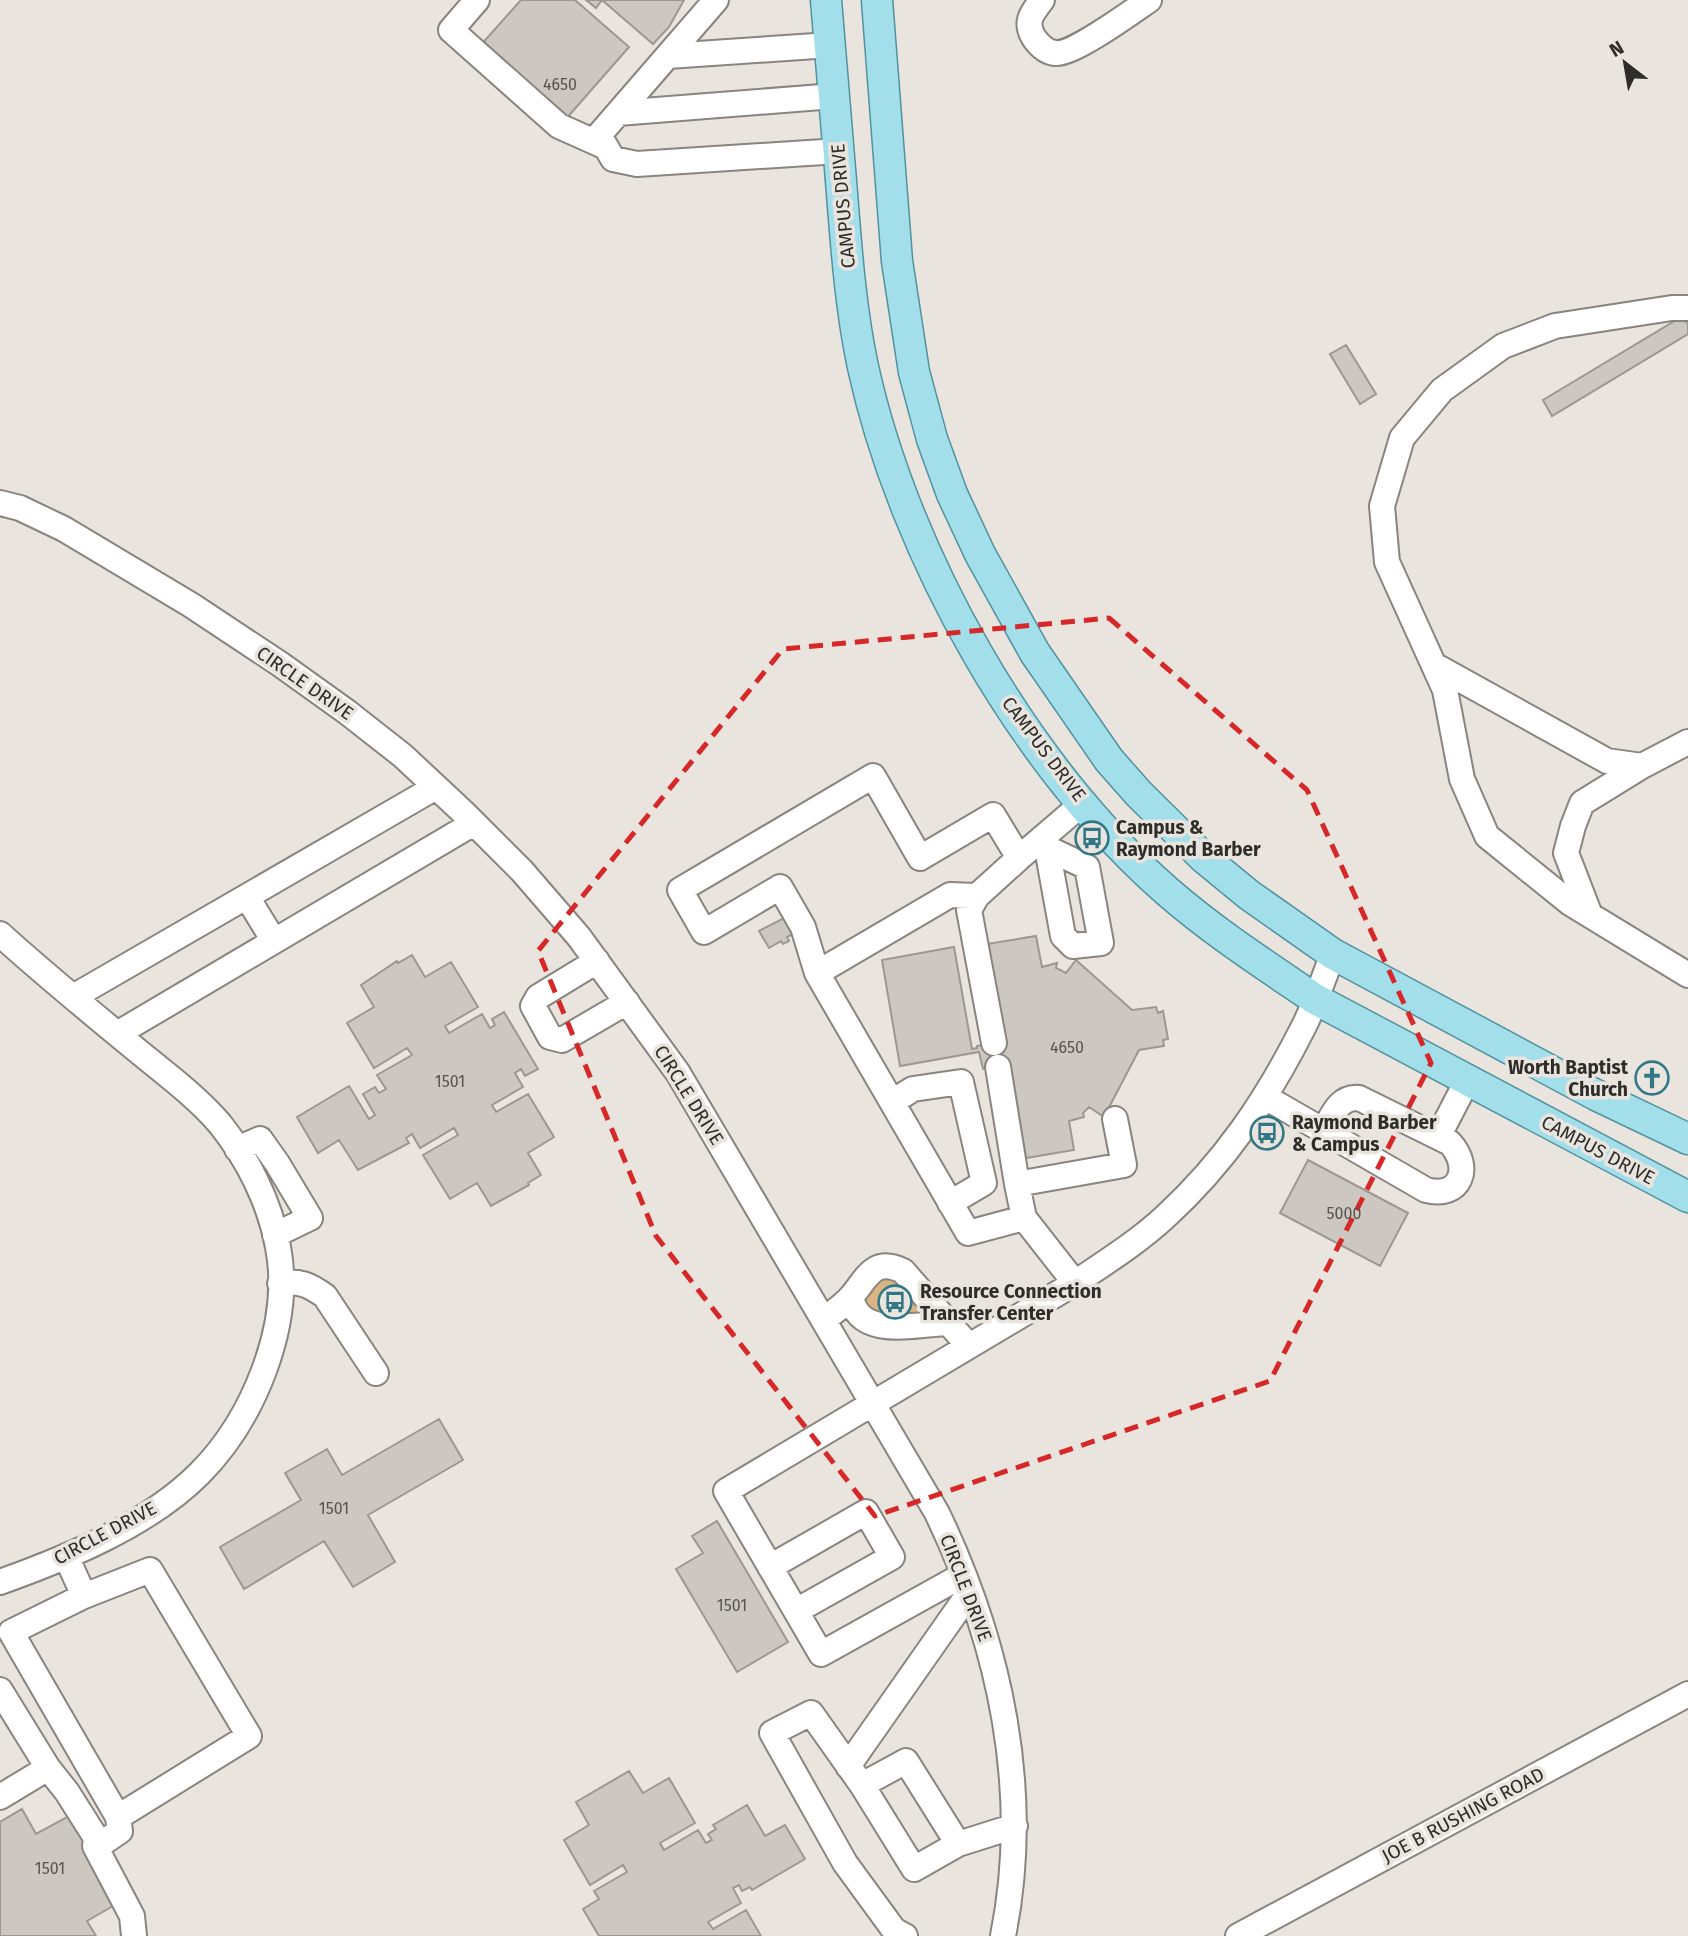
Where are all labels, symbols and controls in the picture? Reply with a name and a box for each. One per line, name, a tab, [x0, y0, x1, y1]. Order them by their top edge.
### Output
north arrow	[1590, 28, 1660, 98]
text: N	[1605, 36, 1628, 62]
house number: 4650	[543, 75, 577, 94]
street label: CAMPUS DRIVE	[826, 143, 860, 269]
street label: CIRCLE DRIVE	[252, 641, 358, 725]
street label: CAMPUS DRIVE	[997, 692, 1091, 806]
place label: Campus & Raymond Barber	[1116, 816, 1261, 861]
bus stop icon: Campus & Raymond Barber	[1073, 819, 1111, 857]
house number: 4650	[1050, 1038, 1084, 1057]
street label: CIRCLE DRIVE	[649, 1041, 729, 1149]
place label: Worth Baptist Church	[1508, 1056, 1629, 1101]
church icon: Worth Baptist Church	[1633, 1059, 1671, 1097]
house number: 1501	[435, 1072, 465, 1091]
street label: CAMPUS DRIVE	[1537, 1110, 1659, 1190]
place label: Raymond Barber & Campus	[1292, 1111, 1437, 1156]
bus stop icon: Raymond Barber & Campus	[1248, 1114, 1286, 1152]
house number: 5000	[1327, 1204, 1361, 1223]
place label: Resource Connection Transfer Center	[920, 1280, 1102, 1325]
bus stop icon: Resource Connection Transfer Center	[876, 1283, 914, 1321]
street label: CIRCLE DRIVE	[50, 1496, 160, 1570]
house number: 1501	[319, 1499, 349, 1518]
street label: CIRCLE DRIVE	[935, 1531, 997, 1645]
house number: 1501	[717, 1596, 747, 1615]
street label: JOE B RUSHING ROAD	[1378, 1762, 1548, 1868]
house number: 1501	[35, 1859, 65, 1878]

